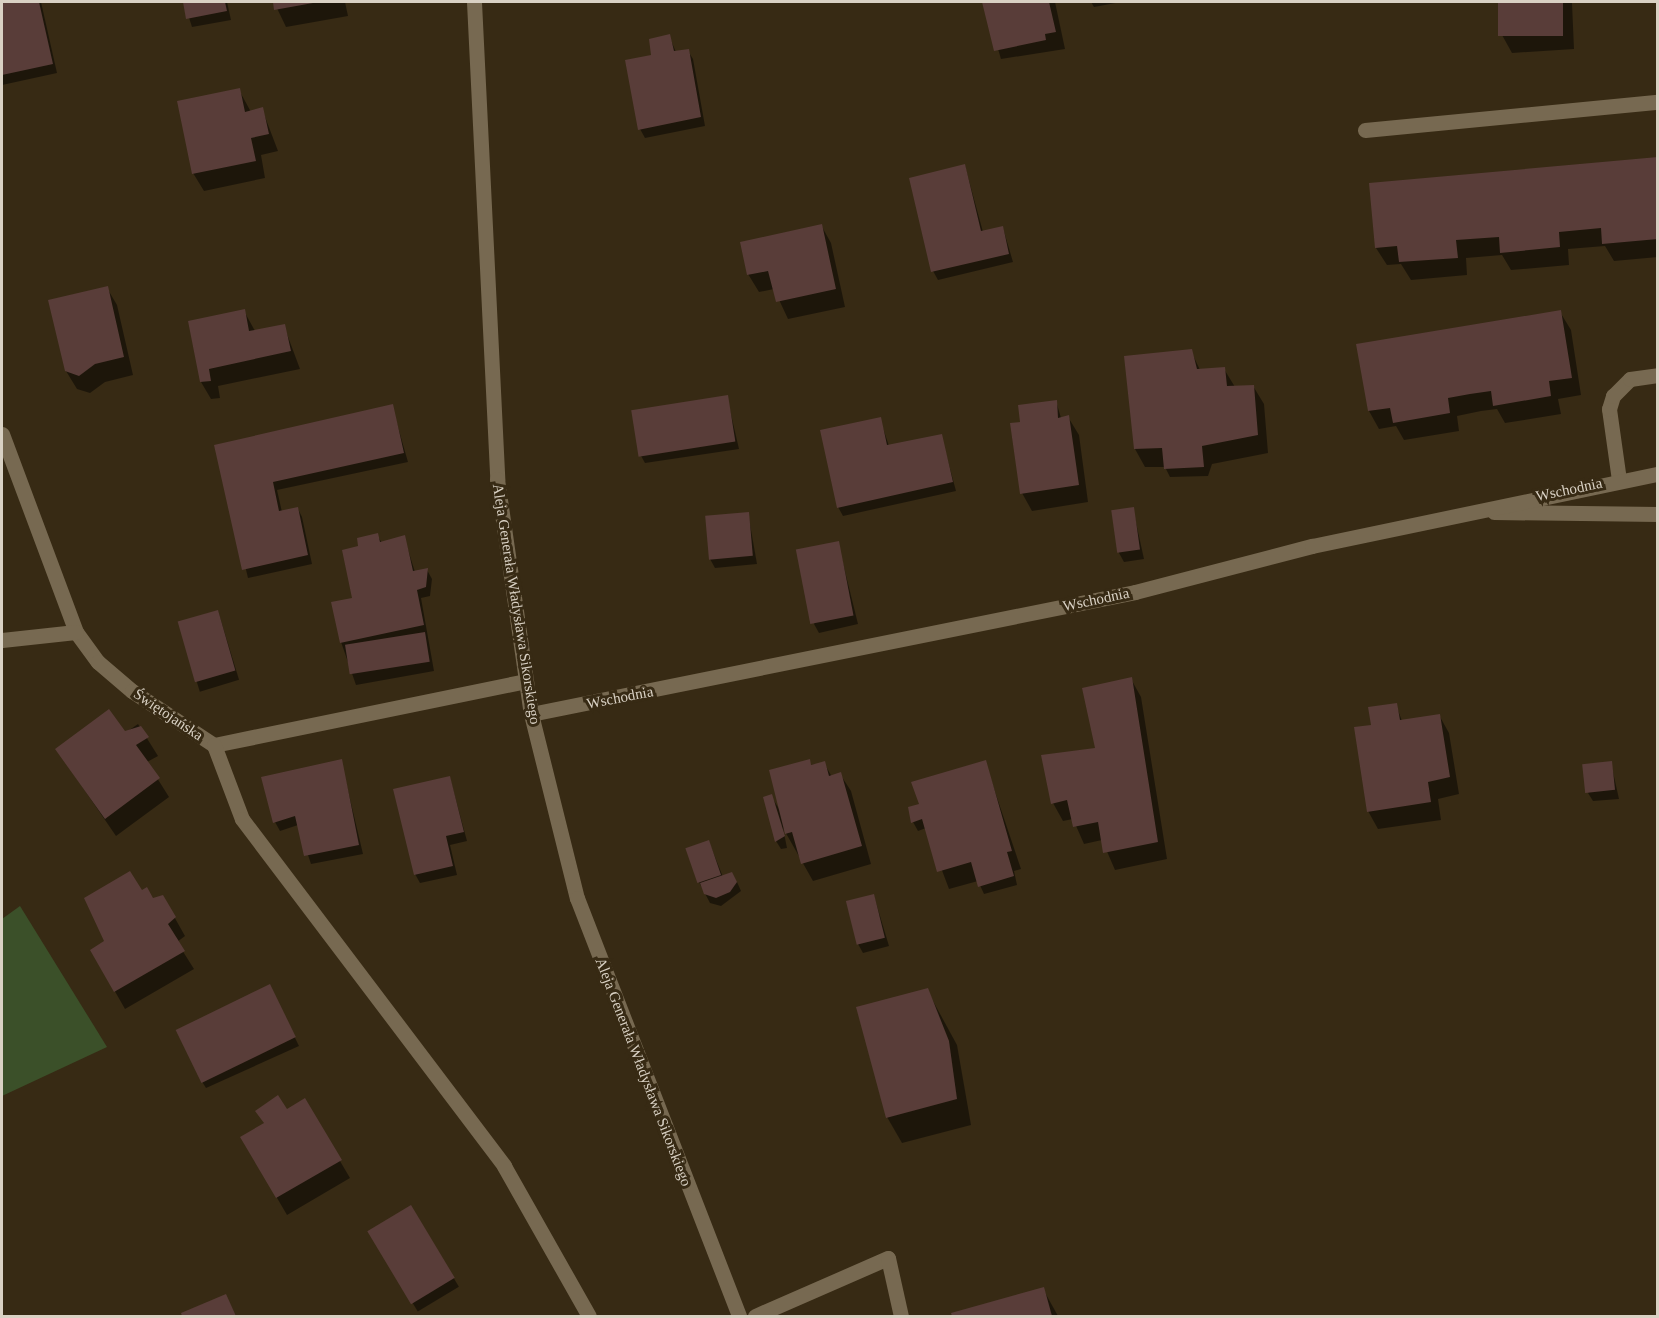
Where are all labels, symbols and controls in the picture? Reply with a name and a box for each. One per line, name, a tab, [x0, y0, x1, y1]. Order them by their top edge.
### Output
street label: Wschodnia	[1534, 474, 1604, 506]
street label: Aleja Generała Władysława Sikorskiego	[488, 482, 544, 726]
street label: Wschodnia	[1061, 584, 1131, 616]
street label: Wschodnia	[585, 683, 655, 713]
street label: Świętojańska	[130, 685, 206, 745]
street label: Aleja Generała Władysława Sikorskiego	[591, 955, 695, 1189]

